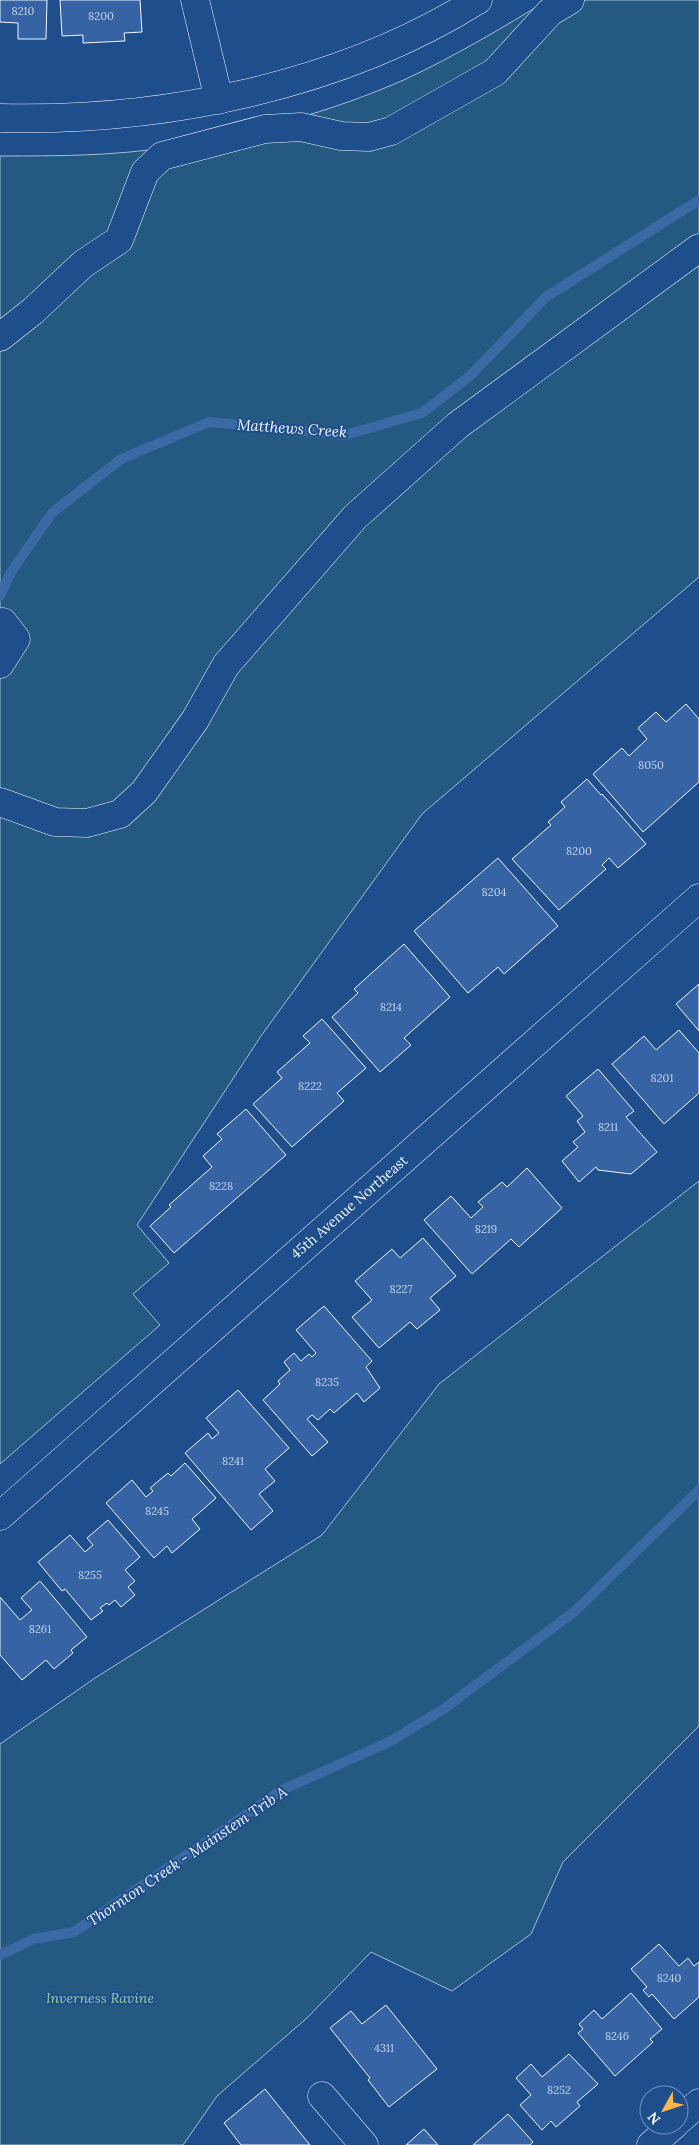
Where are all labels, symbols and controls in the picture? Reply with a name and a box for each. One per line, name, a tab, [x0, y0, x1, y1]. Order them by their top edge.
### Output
house number: 8210	[12, 4, 35, 18]
house number: 8200	[88, 9, 114, 23]
water label: Matthews Creek	[236, 415, 348, 441]
house number: 8050	[638, 758, 664, 772]
house number: 8200	[566, 844, 592, 858]
house number: 8204	[482, 885, 506, 899]
house number: 8214	[380, 1000, 402, 1014]
house number: 8201	[651, 1071, 673, 1085]
house number: 8222	[298, 1079, 322, 1093]
house number: 8211	[598, 1120, 618, 1134]
street label: 45th Avenue Northeast	[287, 1151, 412, 1263]
house number: 8228	[209, 1179, 233, 1193]
house number: 8219	[475, 1222, 497, 1236]
house number: 8227	[389, 1282, 413, 1296]
house number: 8235	[315, 1375, 339, 1389]
house number: 8241	[222, 1454, 244, 1468]
house number: 8245	[145, 1504, 169, 1518]
house number: 8255	[78, 1568, 102, 1582]
house number: 8261	[29, 1622, 51, 1636]
water label: Thornton Creek - Mainstem Trib A	[83, 1782, 291, 1930]
house number: 8240	[657, 1971, 681, 1985]
park label: Inverness Ravine	[46, 1989, 154, 2007]
house number: 8246	[605, 2029, 629, 2043]
house number: 4311	[374, 2041, 394, 2055]
house number: 8252	[547, 2083, 571, 2097]
north arrow	[639, 2085, 689, 2135]
text: N	[644, 2108, 664, 2128]

